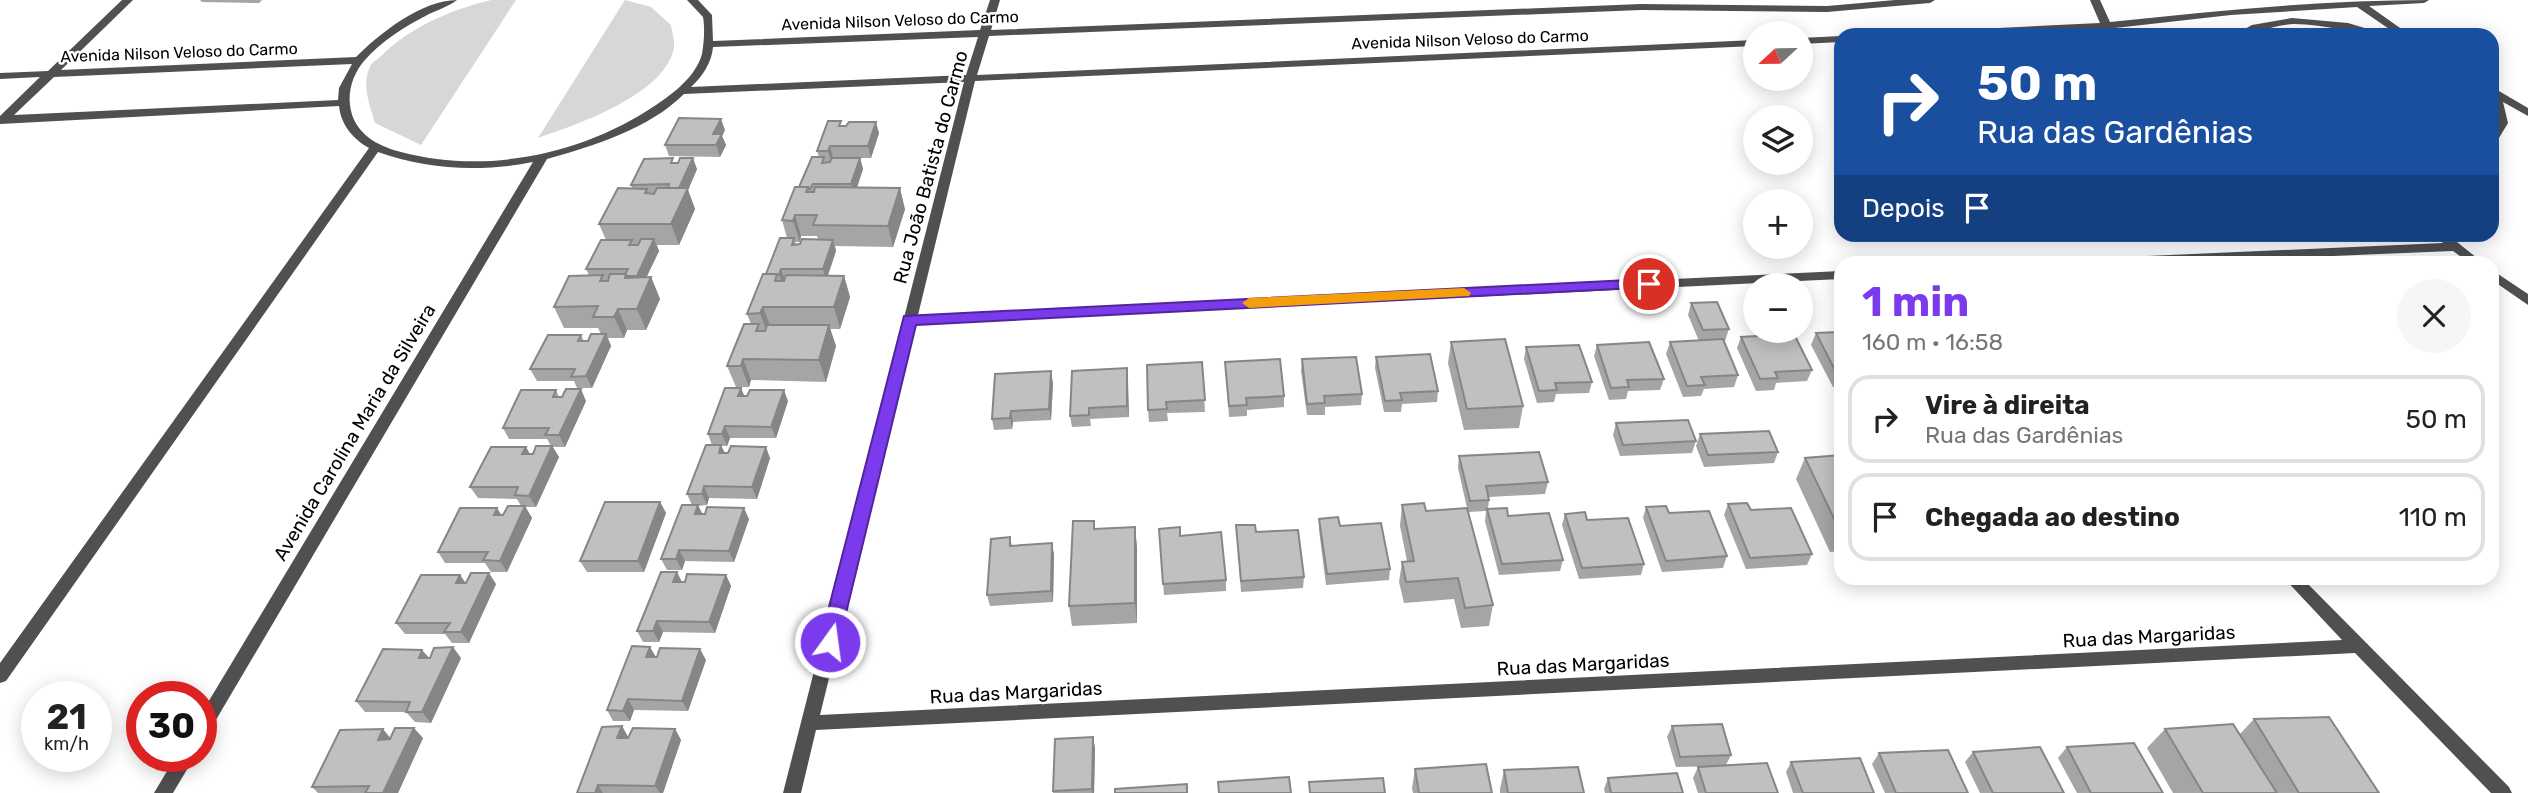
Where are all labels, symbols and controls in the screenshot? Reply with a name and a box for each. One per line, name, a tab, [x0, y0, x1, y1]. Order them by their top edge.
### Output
street label: Avenida Nilson Veloso do Carmo	[781, 7, 1019, 34]
north arrow	[1743, 21, 1813, 91]
map controls	[1743, 21, 1813, 343]
street label: Avenida Nilson Veloso do Carmo	[1351, 26, 1589, 53]
street label: Avenida Nilson Veloso do Carmo	[60, 39, 298, 66]
street label: Rua João Batista do Carmo	[888, 48, 973, 286]
text: 50 m	[1977, 54, 2097, 112]
icon: right	[1862, 56, 1953, 147]
button: layers	[1743, 105, 1813, 175]
text: Rua das Gardênias	[1977, 113, 2253, 151]
button: +	[1743, 189, 1813, 259]
icon: arrive	[1958, 189, 1996, 227]
text: Depois	[1862, 193, 1944, 224]
pin	[1619, 254, 1679, 314]
icon: arrive	[1630, 265, 1668, 303]
button: −	[1743, 273, 1813, 343]
text: 1 min	[1862, 277, 1969, 327]
button: close	[2397, 279, 2471, 353]
street label: Avenida Carolina Maria da Silveira	[268, 300, 440, 565]
text: 160 m · 16:58	[1862, 328, 2003, 356]
text: Vire à direita	[1925, 390, 2090, 421]
icon: right	[1866, 400, 1904, 438]
text: 50 m	[2406, 404, 2467, 435]
text: Rua das Gardênias	[1925, 421, 2123, 449]
icon: arrive	[1866, 498, 1904, 536]
text: Chegada ao destino	[1925, 502, 2180, 533]
text: 110 m	[2399, 502, 2467, 533]
position arrow	[793, 605, 867, 679]
street label: Rua das Margaridas	[2062, 620, 2236, 653]
street label: Rua das Margaridas	[1496, 648, 1670, 681]
street label: Rua das Margaridas	[929, 676, 1103, 709]
speed limit sign: 30	[126, 681, 217, 772]
text: 21	[46, 696, 87, 738]
text: km/h	[44, 733, 89, 755]

